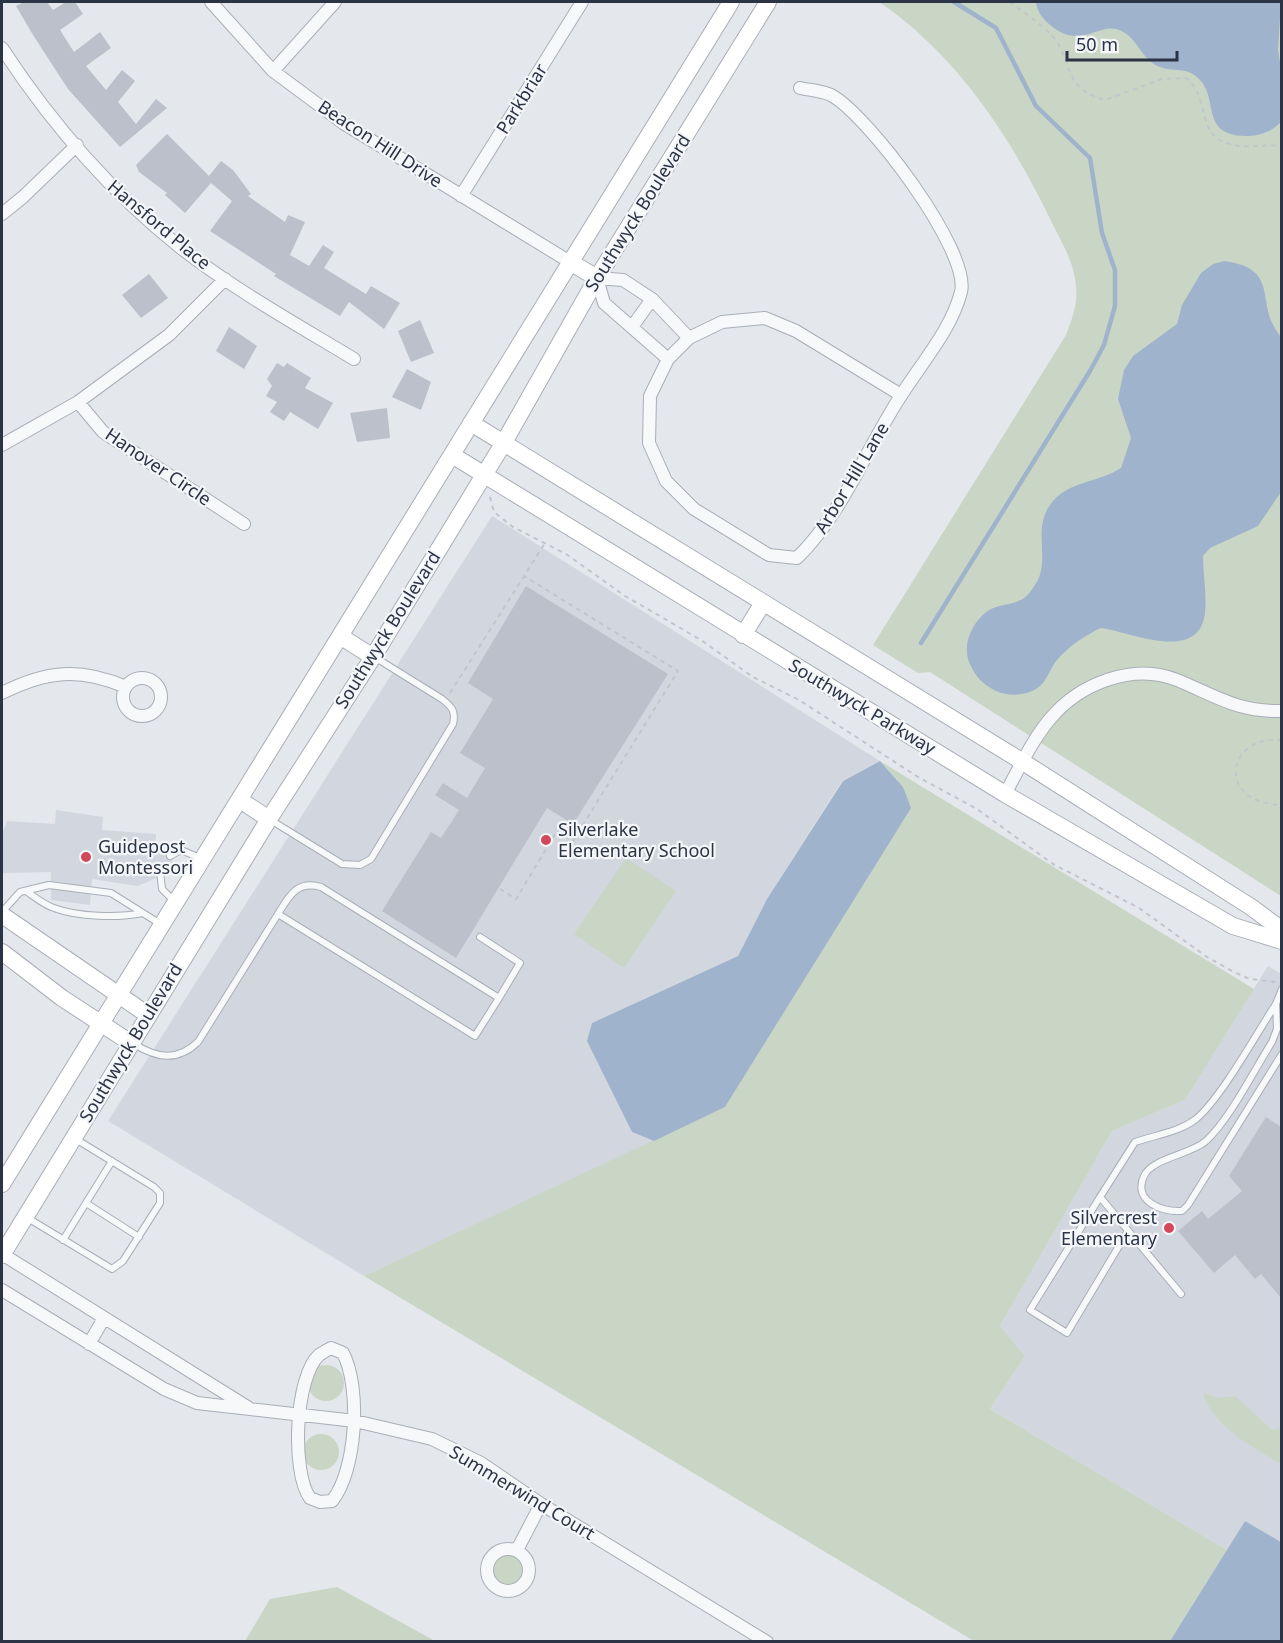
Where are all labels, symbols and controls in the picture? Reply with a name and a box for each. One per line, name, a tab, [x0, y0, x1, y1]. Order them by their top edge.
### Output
scale bar	[1067, 24, 1176, 62]
text: 50 m	[1076, 32, 1118, 56]
street label: Parkbriar	[490, 58, 552, 138]
street label: Beacon Hill Drive	[314, 94, 447, 192]
street label: Southwyck Boulevard	[579, 129, 695, 296]
street label: Hansford Place	[103, 174, 216, 274]
street label: Arbor Hill Lane	[808, 417, 894, 538]
street label: Hanover Circle	[101, 422, 216, 511]
street label: Southwyck Boulevard	[329, 546, 445, 713]
street label: Southwyck Parkway	[785, 653, 941, 760]
place label: Silverlake Elementary School	[558, 817, 715, 862]
marker: Silverlake Elementary School	[539, 833, 553, 847]
place label: Guidepost Montessori	[98, 834, 193, 879]
marker: Guidepost Montessori	[79, 850, 93, 864]
street label: Southwyck Boulevard	[73, 959, 187, 1126]
place label: Silvercrest Elementary	[1061, 1205, 1158, 1250]
marker: Silvercrest Elementary	[1162, 1221, 1176, 1235]
street label: Summerwind Court	[446, 1439, 600, 1545]

